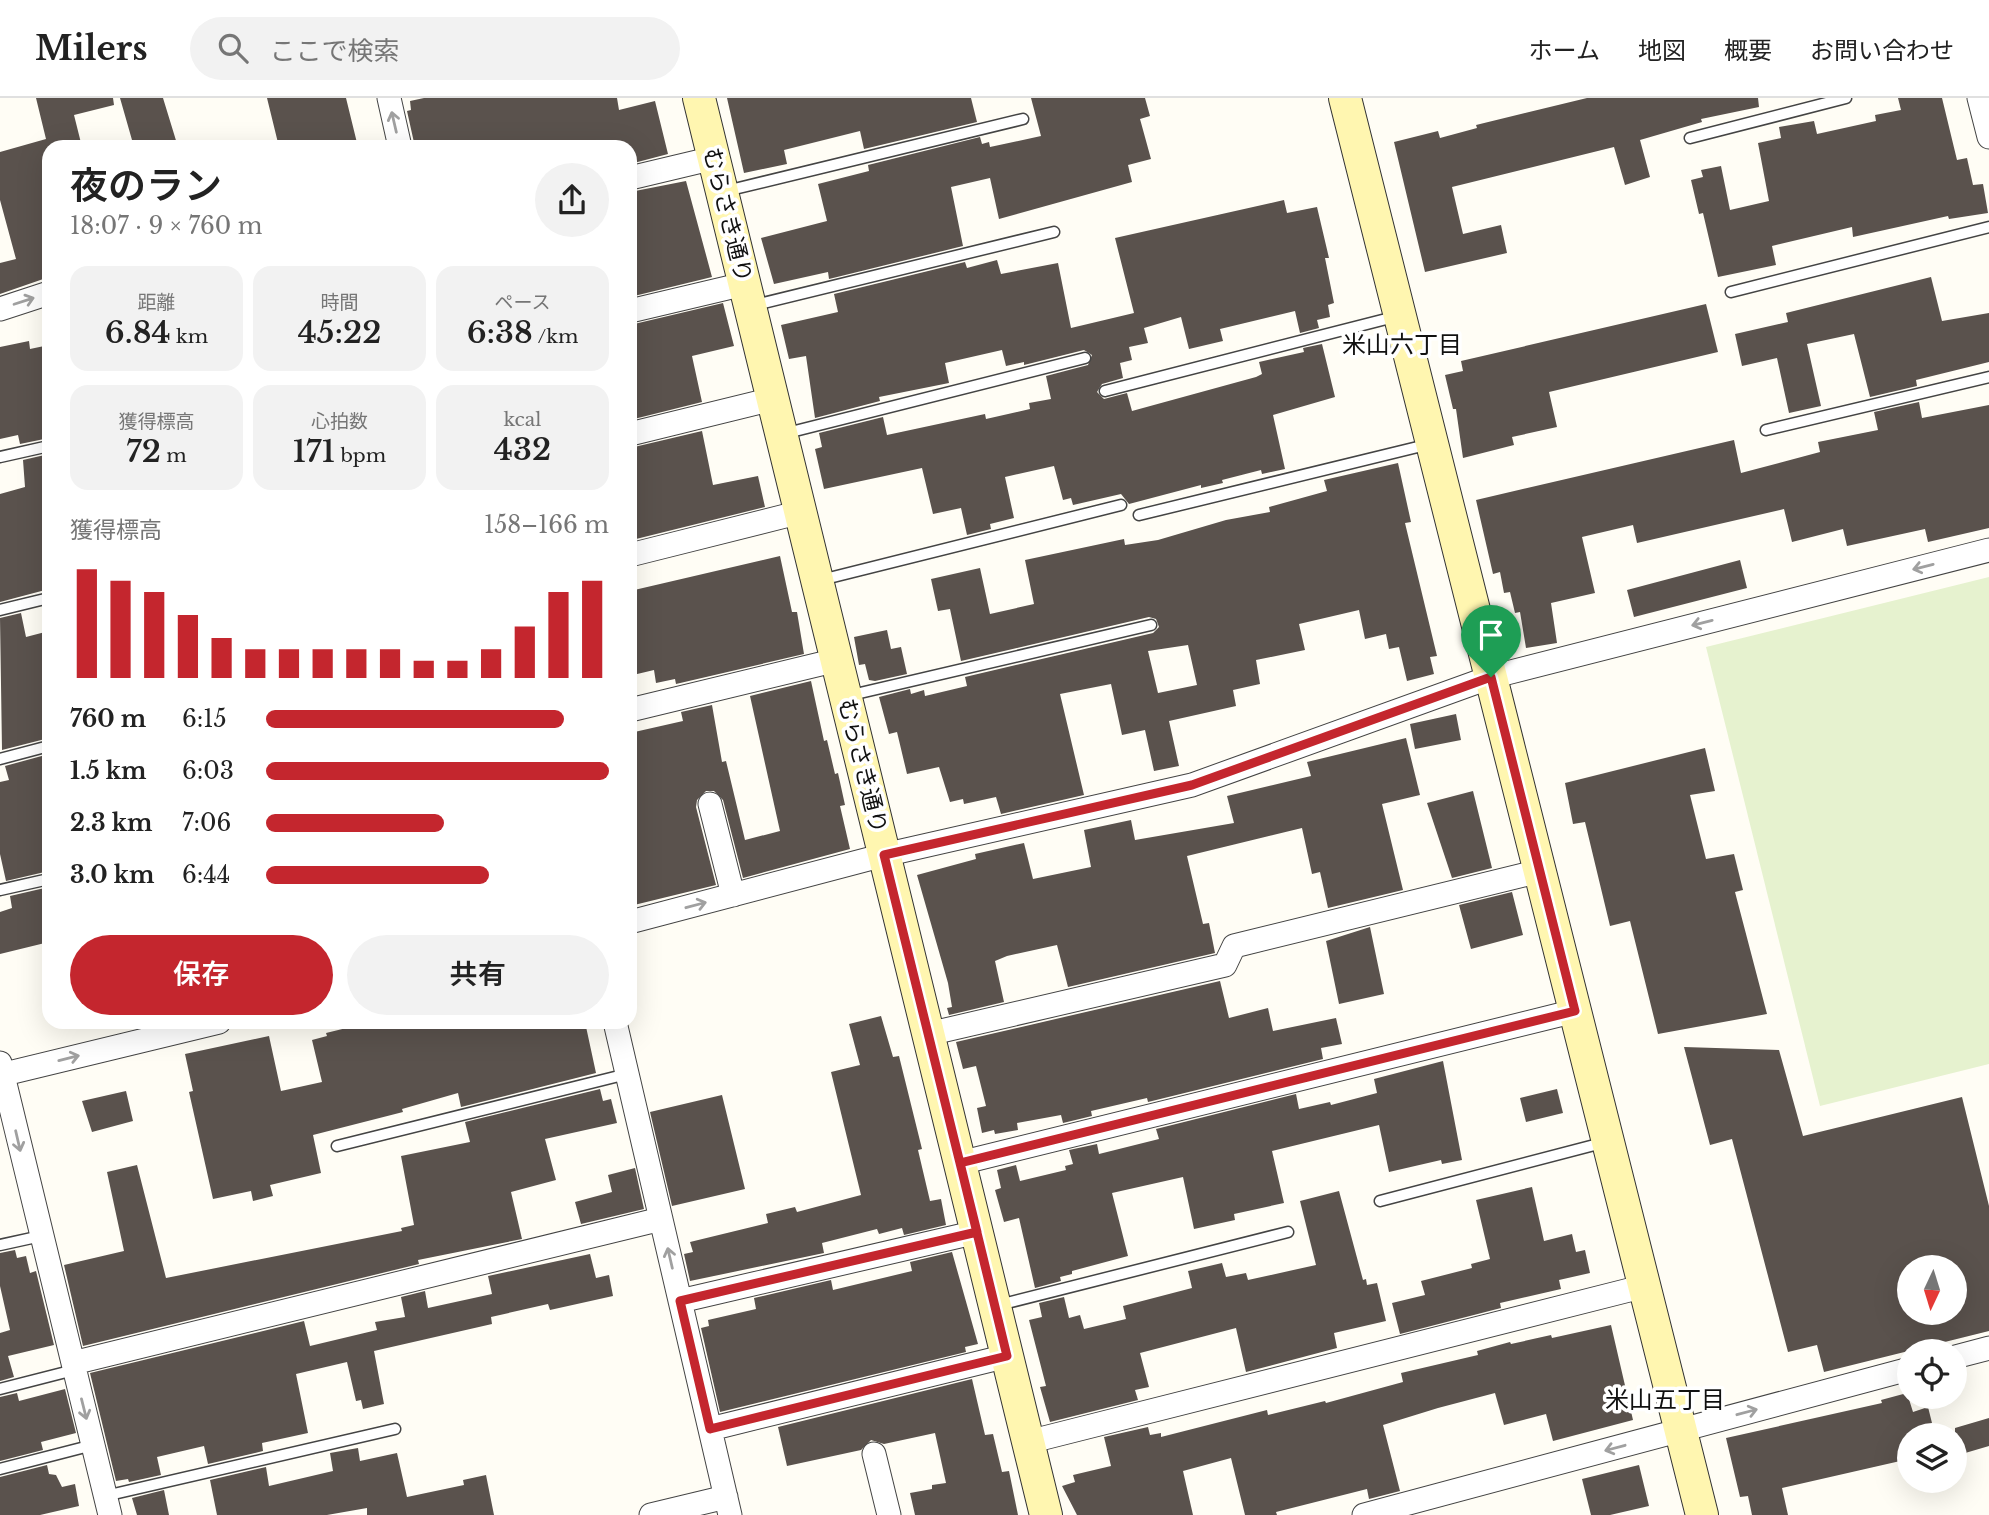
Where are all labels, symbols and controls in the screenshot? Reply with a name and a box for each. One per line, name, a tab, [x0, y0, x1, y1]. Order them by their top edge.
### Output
search box	[190, 17, 680, 80]
text: Milers	[35, 28, 148, 69]
icon: search	[214, 29, 252, 67]
text: ここで検索	[270, 35, 400, 67]
text: ホーム	[1529, 36, 1600, 65]
text: 地図	[1638, 36, 1686, 65]
text: 概要	[1724, 36, 1772, 65]
text: お問い合わせ	[1810, 36, 1954, 65]
one-way arrow	[387, 112, 400, 134]
street label: むらさき通り	[698, 145, 758, 285]
text: 夜のラン	[70, 162, 222, 209]
button: share	[535, 163, 609, 237]
text: 18:07 · 9 × 760 m	[70, 212, 262, 240]
text: 距離	[137, 291, 176, 314]
text: 時間	[320, 291, 359, 314]
text: ペース	[494, 291, 551, 314]
one-way arrow	[13, 294, 35, 306]
text: 6.84	[105, 314, 171, 351]
text: 45:22	[298, 314, 381, 351]
text: 6:38	[467, 314, 533, 351]
text: km	[171, 325, 208, 348]
text: /km	[533, 325, 578, 348]
district label: 米山六丁目	[1342, 330, 1462, 359]
text: kcal	[504, 408, 541, 431]
text: 獲得標高	[118, 410, 195, 433]
text: 心拍数	[311, 410, 368, 433]
text: 432	[494, 431, 551, 468]
text: 72	[126, 433, 161, 470]
text: 171	[293, 433, 335, 470]
text: m	[161, 444, 187, 467]
text: bpm	[335, 444, 386, 467]
text: 158–166 m	[484, 511, 609, 539]
text: 獲得標高	[70, 516, 162, 544]
one-way arrow	[1912, 561, 1935, 574]
pin	[1461, 605, 1521, 677]
icon: arrive	[1472, 616, 1510, 654]
one-way arrow	[1692, 617, 1714, 630]
street label: むらさき通り	[833, 696, 893, 836]
text: 760 m	[70, 705, 146, 733]
text: 6:15	[182, 705, 227, 733]
text: 1.5 km	[70, 757, 147, 785]
text: 6:03	[182, 757, 234, 785]
text: 2.3 km	[70, 809, 152, 837]
text: 7:06	[182, 809, 231, 837]
text: 3.0 km	[70, 861, 154, 889]
text: 6:44	[182, 861, 230, 889]
one-way arrow	[685, 897, 707, 910]
button: 保存	[70, 935, 333, 1015]
button: 共有	[347, 935, 609, 1015]
one-way arrow	[57, 1051, 80, 1064]
one-way arrow	[12, 1129, 26, 1152]
one-way arrow	[663, 1247, 676, 1270]
north arrow	[1897, 1255, 1967, 1325]
map controls	[1897, 1255, 1967, 1493]
button: locate	[1897, 1339, 1967, 1409]
district label: 米山五丁目	[1605, 1385, 1725, 1414]
one-way arrow	[78, 1398, 91, 1420]
one-way arrow	[1736, 1405, 1758, 1418]
button: layers	[1897, 1423, 1967, 1493]
one-way arrow	[1604, 1442, 1626, 1455]

